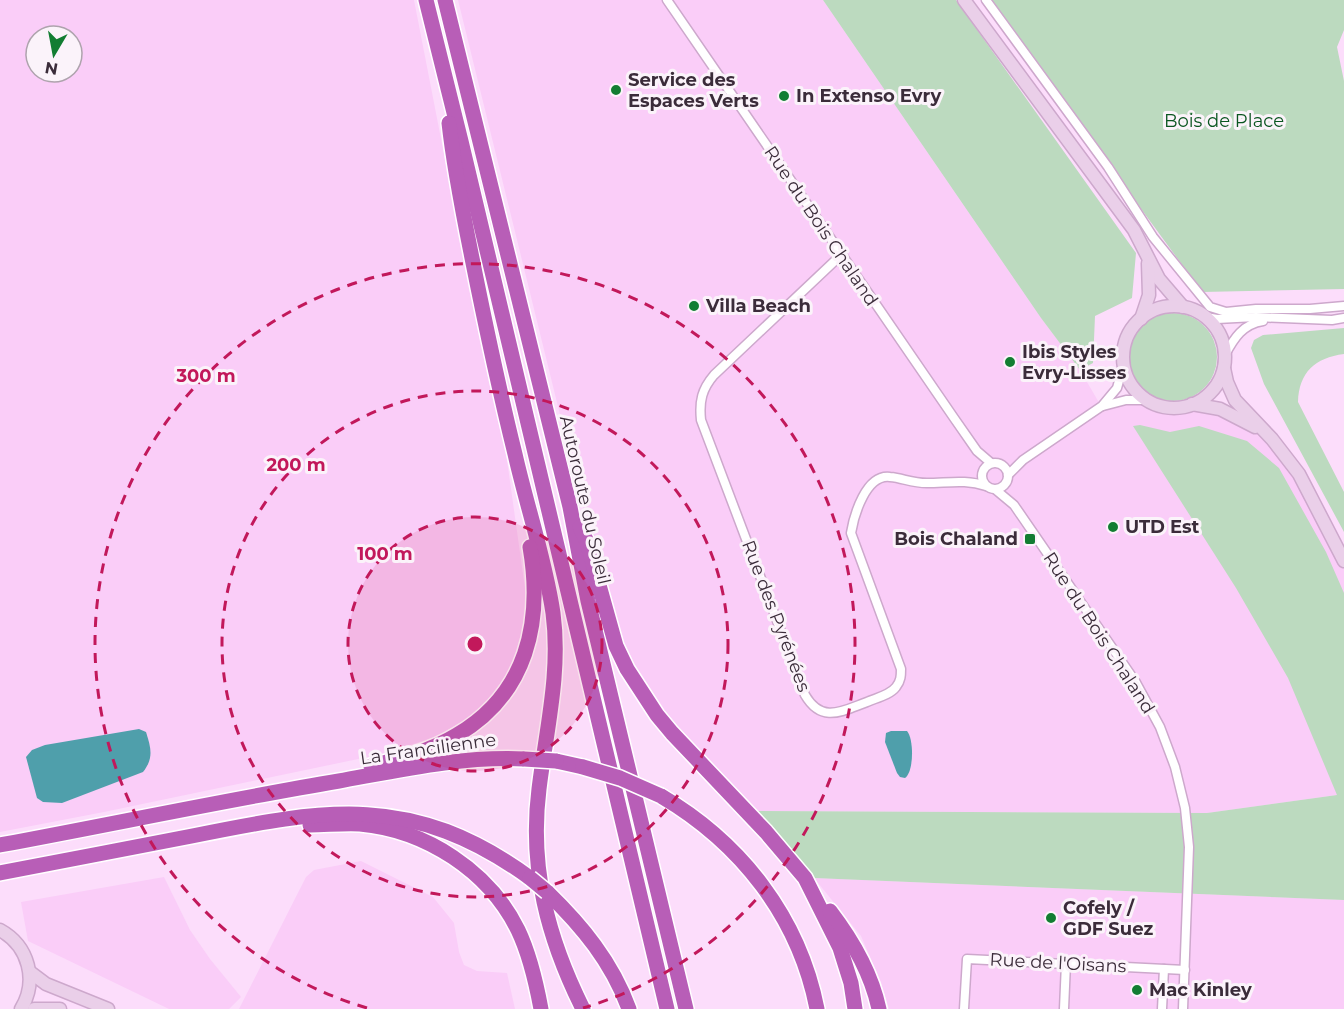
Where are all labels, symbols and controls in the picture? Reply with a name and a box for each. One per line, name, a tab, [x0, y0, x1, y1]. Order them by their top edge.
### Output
north arrow	[24, 24, 84, 84]
text: N	[43, 58, 60, 79]
place label: Service des Espaces Verts	[628, 69, 759, 112]
marker: Service des Espaces Verts	[609, 83, 623, 97]
place label: In Extenso Evry	[796, 85, 941, 107]
marker: In Extenso Evry	[777, 89, 791, 103]
park label: Bois de Place	[1164, 110, 1284, 132]
street label: Rue du Bois Chaland	[759, 142, 883, 310]
place label: Villa Beach	[705, 295, 811, 317]
marker: Villa Beach	[687, 299, 701, 313]
place label: Ibis Styles Evry-Lisses	[1022, 341, 1127, 384]
marker: Ibis Styles Evry-Lisses	[1003, 355, 1017, 369]
text: 300 m	[175, 365, 236, 387]
street label: Autoroute du Soleil	[555, 413, 615, 587]
text: 200 m	[266, 454, 326, 476]
place label: UTD Est	[1125, 516, 1200, 538]
marker: UTD Est	[1106, 520, 1120, 534]
place label: Bois Chaland	[894, 528, 1018, 550]
marker: Bois Chaland	[1023, 532, 1037, 546]
street label: Rue des Pyrénées	[737, 537, 815, 695]
text: 100 m	[357, 543, 413, 565]
street label: Rue du Bois Chaland	[1038, 548, 1160, 718]
centre of rings	[465, 634, 485, 654]
street label: La Francilienne	[359, 729, 498, 769]
place label: Cofely / GDF Suez	[1063, 897, 1153, 940]
marker: Cofely / GDF Suez	[1044, 911, 1058, 925]
street label: Rue de l'Oisans	[989, 948, 1127, 978]
place label: Mac Kinley	[1149, 979, 1252, 1001]
marker: Mac Kinley	[1130, 983, 1144, 997]

